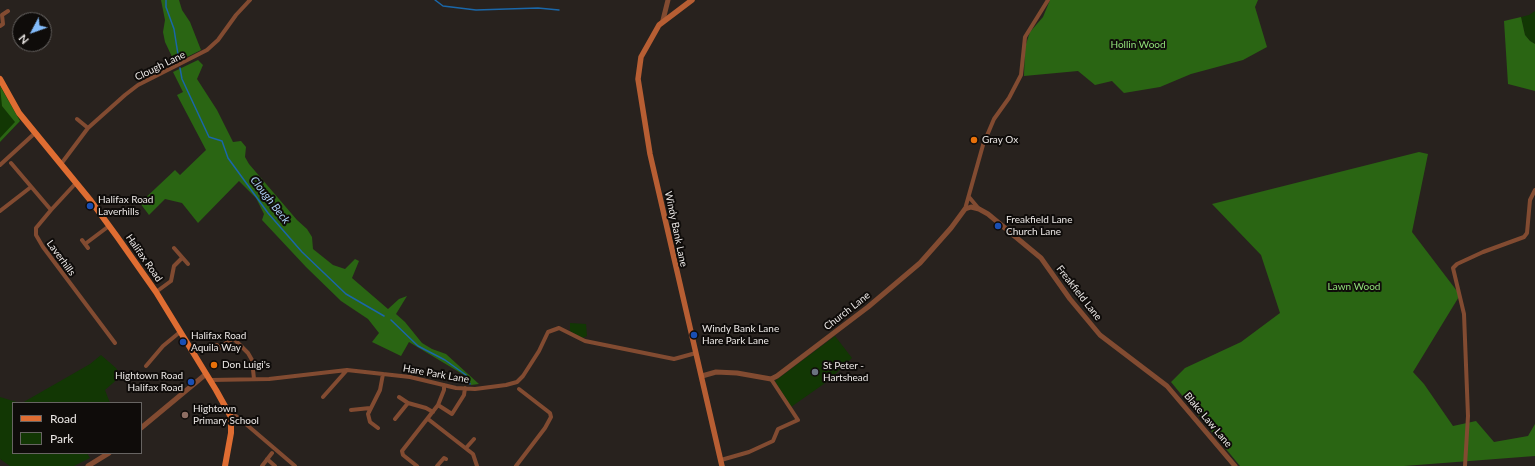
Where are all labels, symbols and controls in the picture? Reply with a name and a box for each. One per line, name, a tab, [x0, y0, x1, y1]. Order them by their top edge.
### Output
north arrow	[12, 12, 52, 52]
text: N	[16, 32, 31, 47]
park label: Hollin Wood	[1110, 39, 1166, 51]
street label: Clough Lane	[133, 49, 187, 83]
place label: Gray Ox	[982, 134, 1018, 146]
marker: Gray Ox	[969, 135, 979, 145]
water label: Clough Beck	[247, 174, 293, 226]
street label: Windy Bank Lane	[662, 190, 690, 268]
place label: Halifax Road Laverhills	[98, 194, 153, 218]
marker: Halifax Road Laverhills	[85, 201, 95, 211]
place label: Freakfield Lane Church Lane	[1006, 214, 1072, 238]
marker: Freakfield Lane Church Lane	[993, 221, 1003, 231]
street label: Halifax Road	[123, 232, 165, 284]
street label: Laverhills	[44, 238, 78, 278]
street label: Freakfield Lane	[1054, 263, 1104, 323]
park label: Lawn Wood	[1328, 281, 1380, 293]
street label: Church Lane	[822, 289, 872, 333]
place label: Windy Bank Lane Hare Park Lane	[702, 323, 779, 346]
place label: Halifax Road Aquila Way	[191, 330, 246, 354]
marker: Windy Bank Lane Hare Park Lane	[689, 330, 699, 340]
marker: Halifax Road Aquila Way	[178, 337, 188, 347]
place label: Don Luigi's	[222, 359, 270, 371]
marker: Don Luigi's	[209, 360, 219, 370]
place label: St Peter - Hartshead	[823, 360, 868, 384]
street label: Hare Park Lane	[402, 362, 470, 386]
marker: St Peter - Hartshead	[810, 367, 820, 377]
place label: Hightown Road Halifax Road	[115, 370, 183, 394]
marker: Hightown Road Halifax Road	[186, 377, 196, 387]
street label: Blake Law Lane	[1182, 390, 1234, 450]
legend	[12, 402, 142, 454]
place label: Hightown Primary School	[193, 403, 259, 426]
marker: Hightown Primary School	[180, 410, 190, 420]
text: Road	[50, 411, 77, 426]
text: Park	[50, 431, 73, 446]

